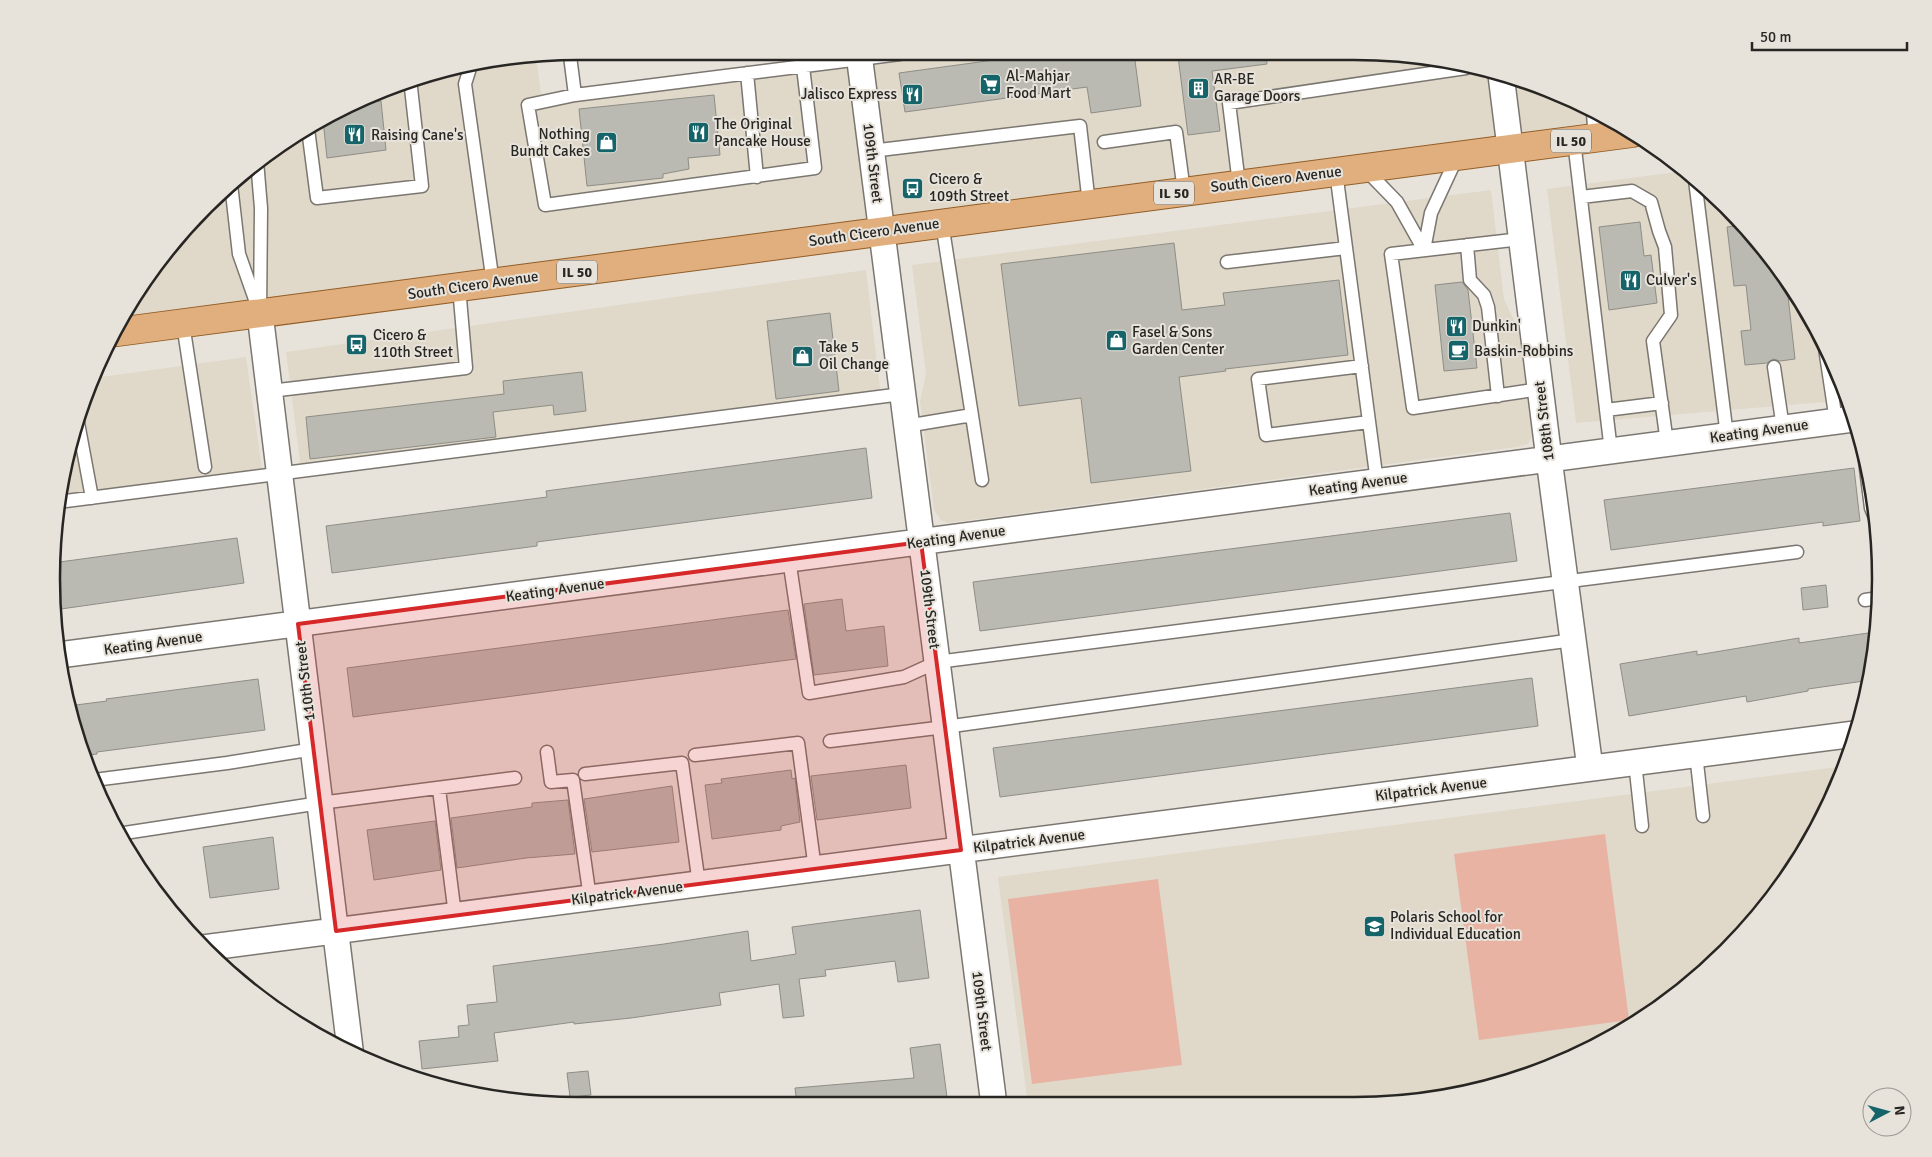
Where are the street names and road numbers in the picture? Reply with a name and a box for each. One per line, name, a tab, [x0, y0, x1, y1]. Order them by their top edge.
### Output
street label: 109th Street	[859, 122, 887, 204]
road number: IL 50	[1551, 130, 1591, 152]
street label: South Cicero Avenue	[1209, 162, 1343, 196]
road number: IL 50	[1154, 182, 1194, 204]
street label: South Cicero Avenue	[807, 214, 941, 250]
road number: IL 50	[557, 260, 597, 284]
street label: South Cicero Avenue	[406, 267, 540, 303]
street label: 108th Street	[1530, 380, 1558, 462]
street label: Keating Avenue	[1709, 415, 1809, 447]
street label: Keating Avenue	[1308, 468, 1408, 500]
street label: Keating Avenue	[906, 521, 1006, 553]
street label: 109th Street	[916, 568, 944, 650]
street label: Keating Avenue	[505, 574, 605, 606]
street label: Keating Avenue	[103, 627, 203, 659]
street label: 110th Street	[291, 640, 319, 722]
street label: Kilpatrick Avenue	[1374, 773, 1488, 805]
street label: Kilpatrick Avenue	[972, 825, 1086, 857]
street label: Kilpatrick Avenue	[570, 877, 684, 909]
street label: 109th Street	[968, 970, 996, 1052]

